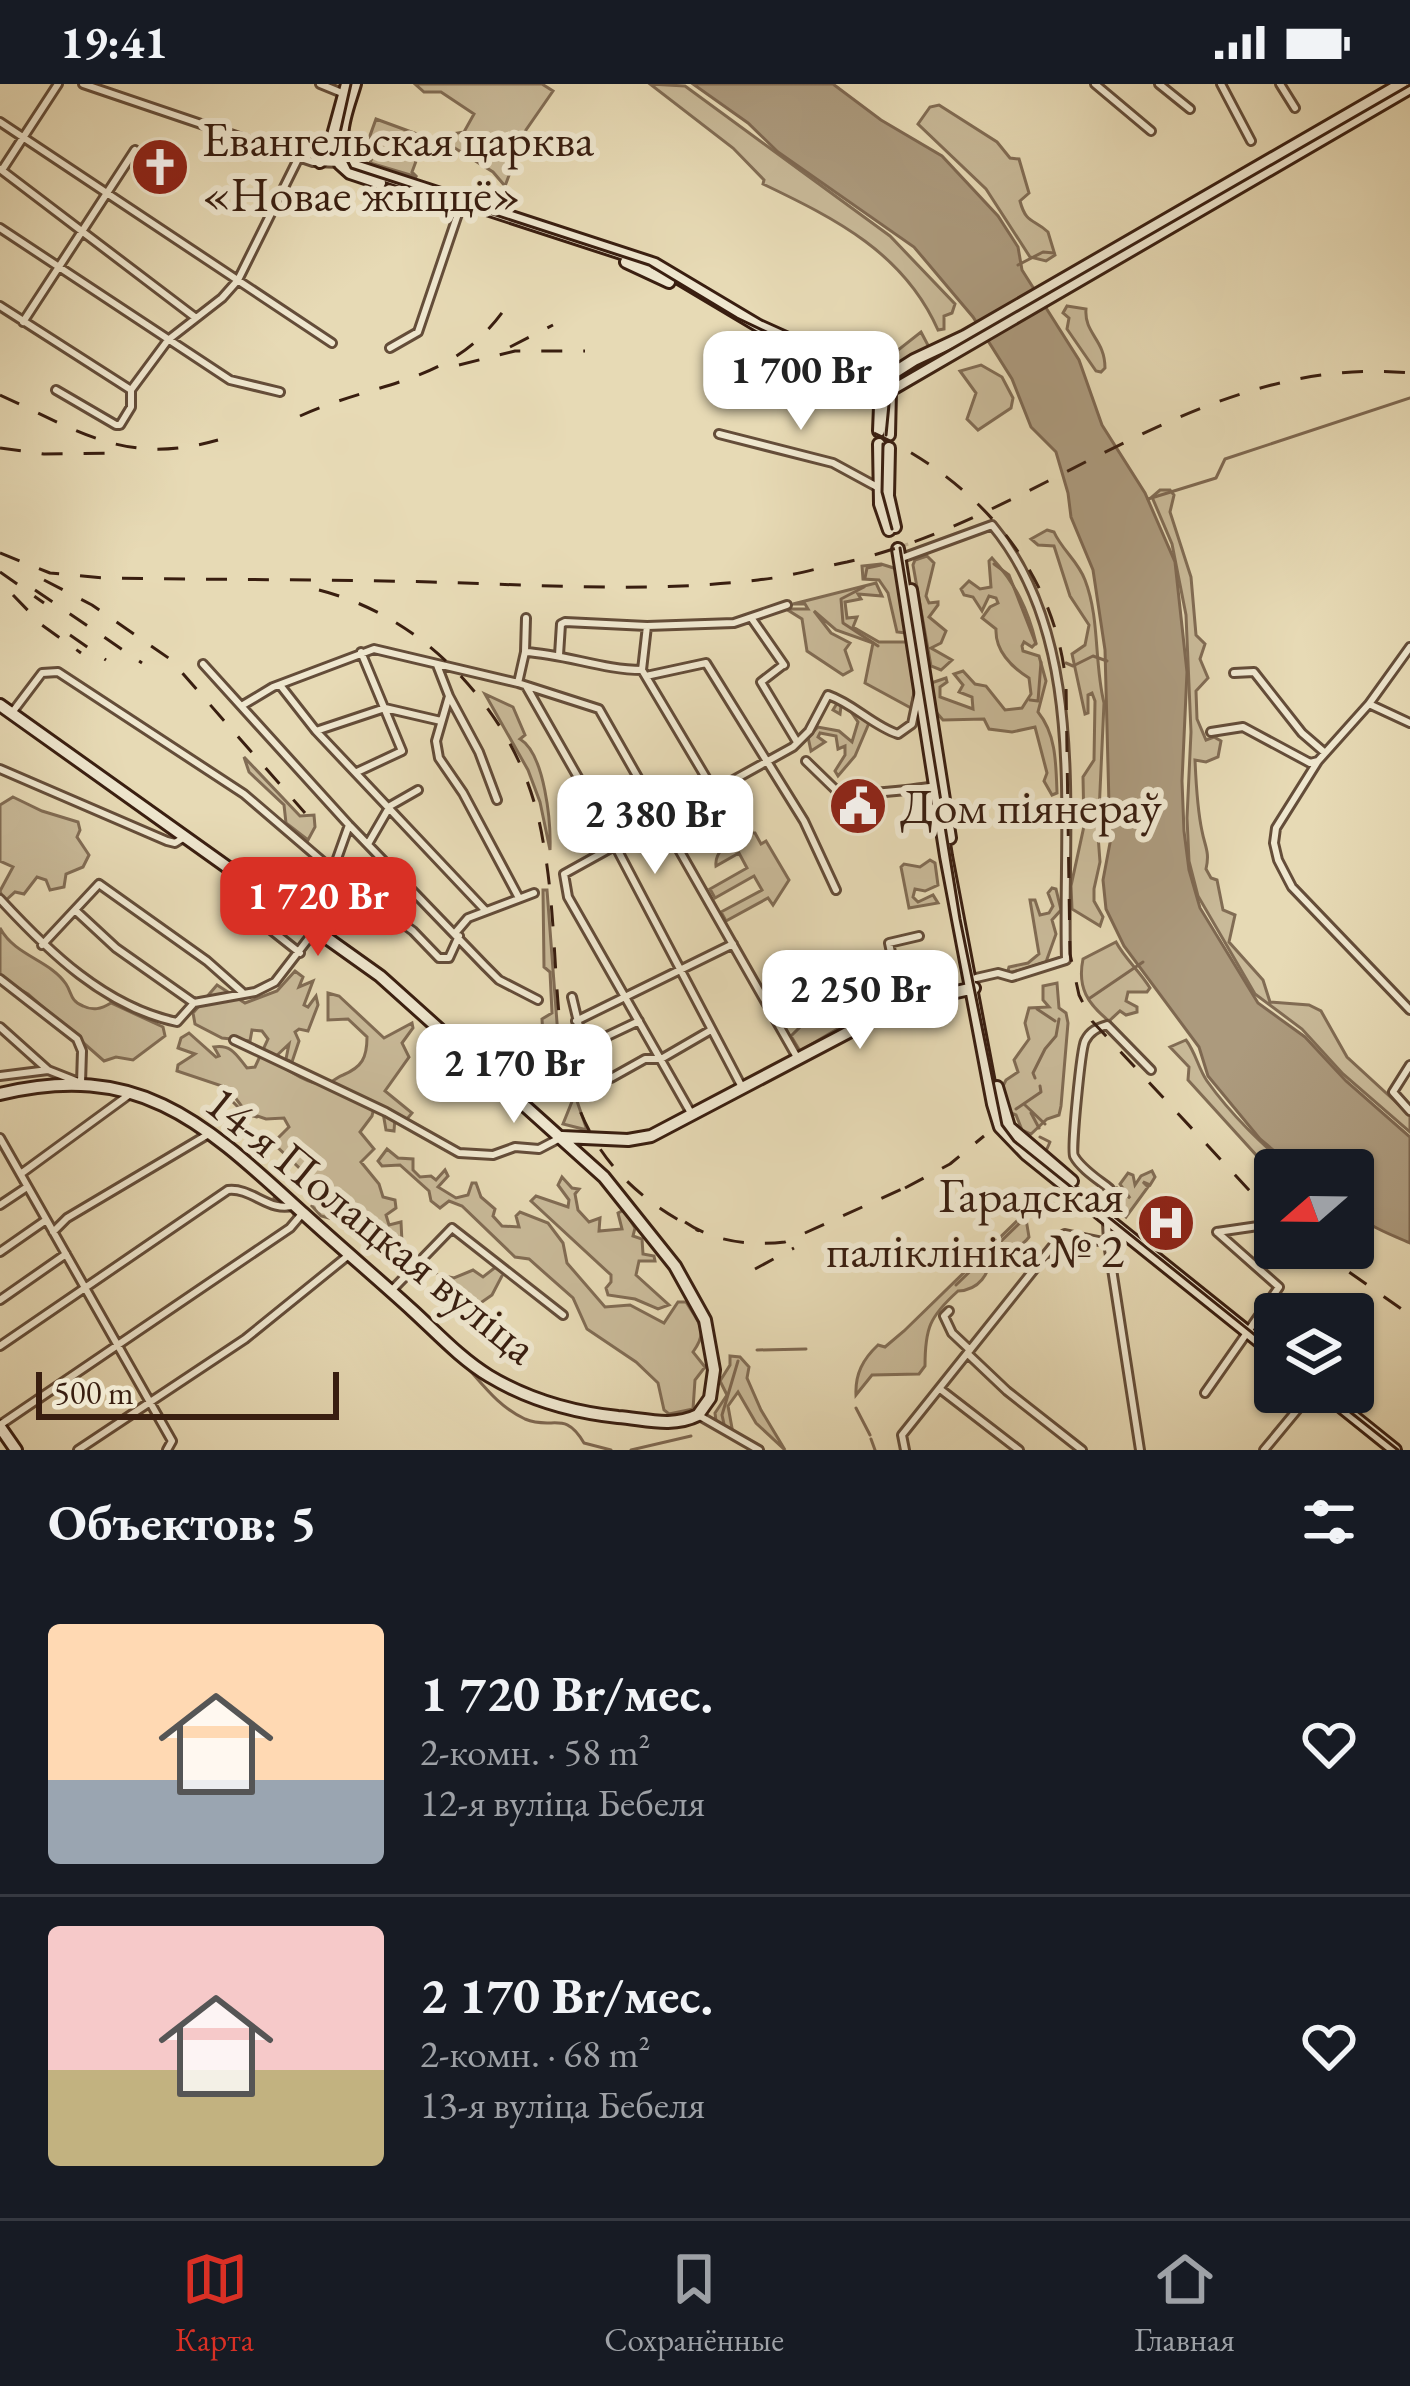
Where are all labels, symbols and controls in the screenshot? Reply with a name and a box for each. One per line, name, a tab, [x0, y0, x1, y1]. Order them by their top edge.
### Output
text: 19:41	[60, 13, 168, 71]
place label: Евангельская царква «Новае жыццё»	[202, 108, 595, 225]
church icon: Евангельская царква «Новае жыццё»	[129, 136, 191, 198]
pin: 1 700 Br	[677, 331, 925, 433]
text: 1 700 Br	[730, 344, 872, 395]
pin: 2 380 Br	[531, 775, 779, 877]
public building icon: Дом піянераў	[827, 775, 889, 837]
place label: Дом піянераў	[900, 775, 1162, 837]
text: 2 380 Br	[584, 788, 726, 839]
pin: 1 720 Br	[194, 857, 442, 959]
text: 1 720 Br	[247, 870, 389, 921]
pin: 2 250 Br	[736, 950, 984, 1052]
text: 2 250 Br	[789, 963, 931, 1014]
pin: 2 170 Br	[390, 1024, 638, 1126]
text: 2 170 Br	[443, 1037, 585, 1088]
street label: 14-я Полацкая вуліца	[193, 1071, 552, 1378]
north arrow	[1254, 1149, 1374, 1269]
map controls	[1254, 1149, 1374, 1413]
place label: Гарадская паліклініка № 2	[826, 1164, 1124, 1281]
hospital icon: Гарадская паліклініка № 2	[1135, 1192, 1197, 1254]
button: layers	[1254, 1293, 1374, 1413]
scale bar	[36, 1366, 339, 1419]
text: 500 m	[54, 1371, 134, 1414]
text: Объектов: 5	[48, 1489, 317, 1555]
icon: filters	[1296, 1489, 1362, 1555]
text: 1 720 Br/мес.	[420, 1660, 713, 1726]
icon: home	[144, 1672, 288, 1816]
icon: heart	[1296, 1711, 1362, 1777]
text: 2-комн. · 58 m²	[420, 1726, 651, 1777]
text: 12-я вуліца Бебеля	[420, 1777, 705, 1828]
text: 2 170 Br/мес.	[420, 1962, 713, 2028]
icon: home	[144, 1974, 288, 2118]
icon: heart	[1296, 2013, 1362, 2079]
text: 2-комн. · 68 m²	[420, 2028, 651, 2079]
text: 13-я вуліца Бебеля	[420, 2079, 705, 2130]
tab: Карта	[175, 2246, 254, 2361]
tab: Сохранённые	[604, 2246, 784, 2361]
tab: Главная	[1134, 2246, 1235, 2361]

